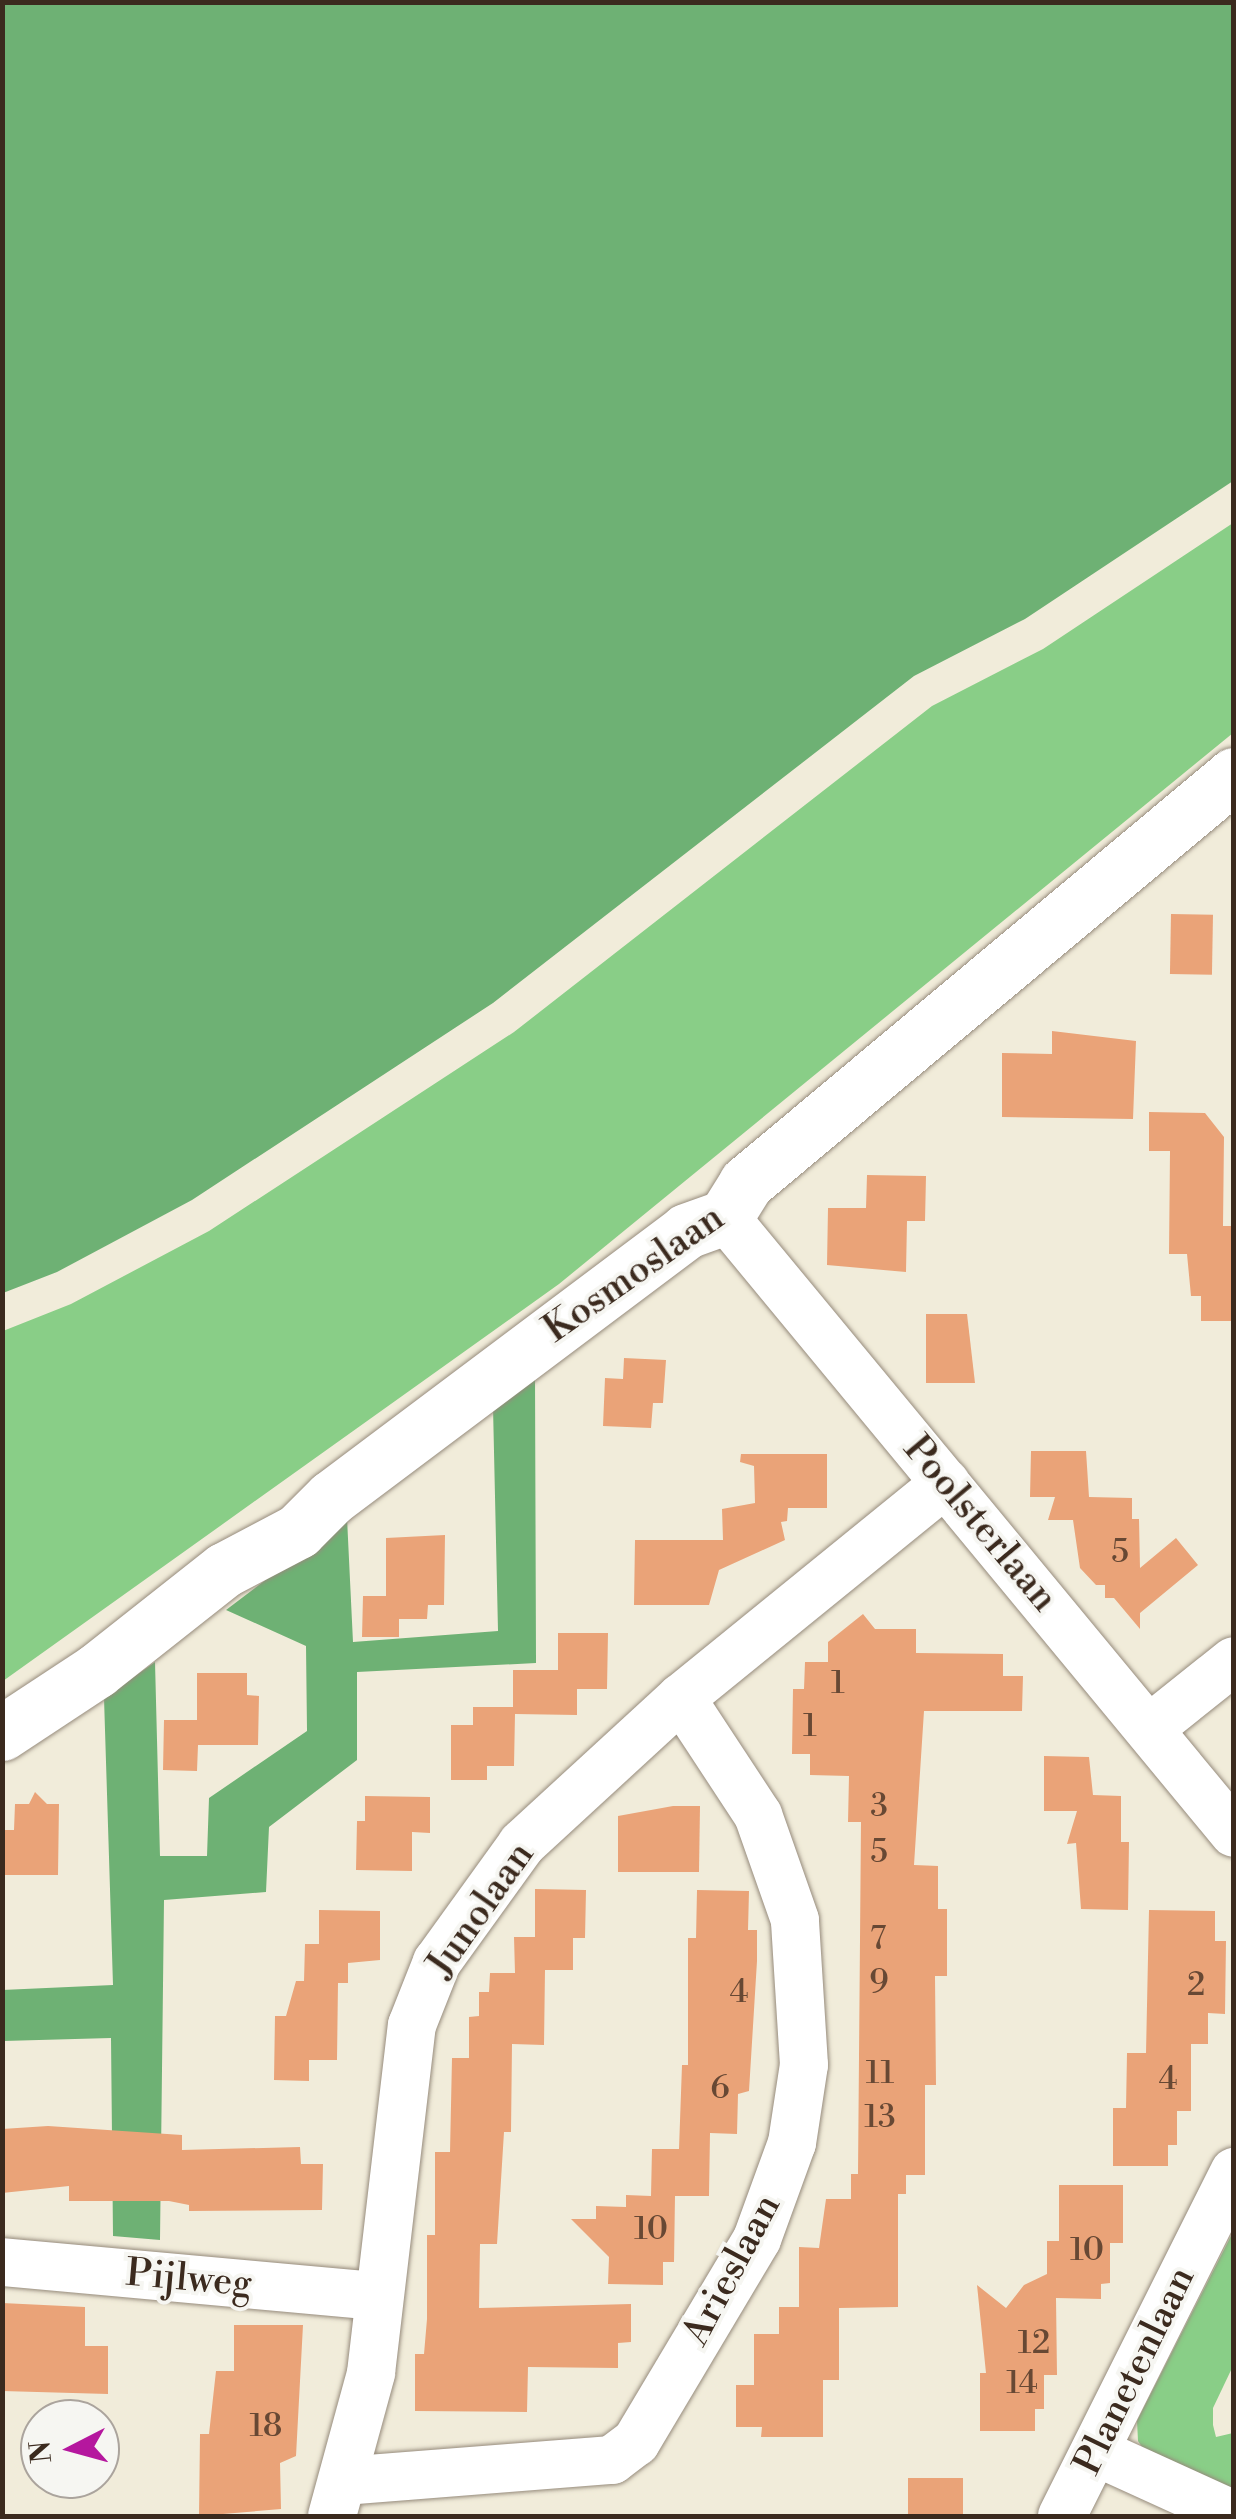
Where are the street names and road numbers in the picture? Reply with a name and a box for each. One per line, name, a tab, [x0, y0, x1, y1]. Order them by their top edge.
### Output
street label: Kosmoslaan	[535, 1195, 733, 1353]
street label: Poolsterlaan	[893, 1427, 1067, 1621]
street label: Junolaan	[418, 1834, 544, 1986]
street label: Arieslaan	[673, 2187, 791, 2353]
street label: Pijlweg	[124, 2251, 254, 2307]
street label: Planetenlaan	[1065, 2260, 1205, 2482]

